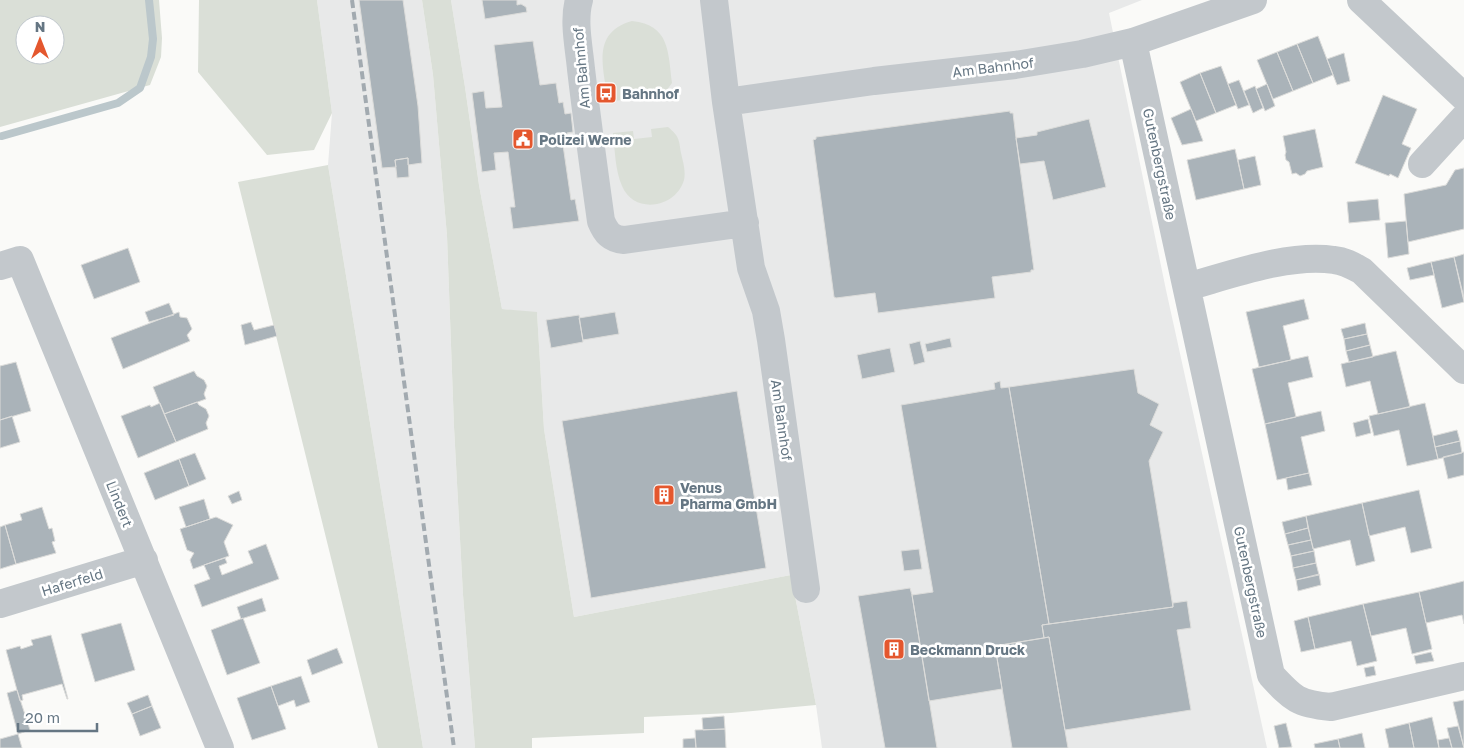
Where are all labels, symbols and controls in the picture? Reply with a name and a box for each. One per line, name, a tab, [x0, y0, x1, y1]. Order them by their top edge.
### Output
north arrow	[15, 15, 65, 65]
text: N	[35, 18, 45, 35]
street label: Am Bahnhof	[569, 27, 593, 109]
street label: Am Bahnhof	[951, 54, 1035, 80]
bus stop icon: Bahnhof	[594, 81, 618, 105]
place label: Bahnhof	[622, 85, 680, 102]
street label: Gutenbergstraße	[1140, 107, 1180, 221]
public building icon: Polizei Werne	[511, 127, 535, 151]
place label: Polizei Werne	[539, 131, 632, 148]
street label: Am Bahnhof	[768, 378, 796, 462]
street label: Lindert	[103, 478, 137, 530]
place label: Venus Pharma GmbH	[680, 479, 777, 512]
building icon: Venus Pharma GmbH	[652, 483, 676, 507]
street label: Gutenbergstraße	[1231, 525, 1271, 639]
street label: Haferfeld	[39, 565, 105, 599]
building icon: Beckmann Druck	[882, 637, 906, 661]
place label: Beckmann Druck	[910, 641, 1025, 658]
scale bar	[18, 700, 96, 732]
text: 20 m	[25, 708, 60, 726]

